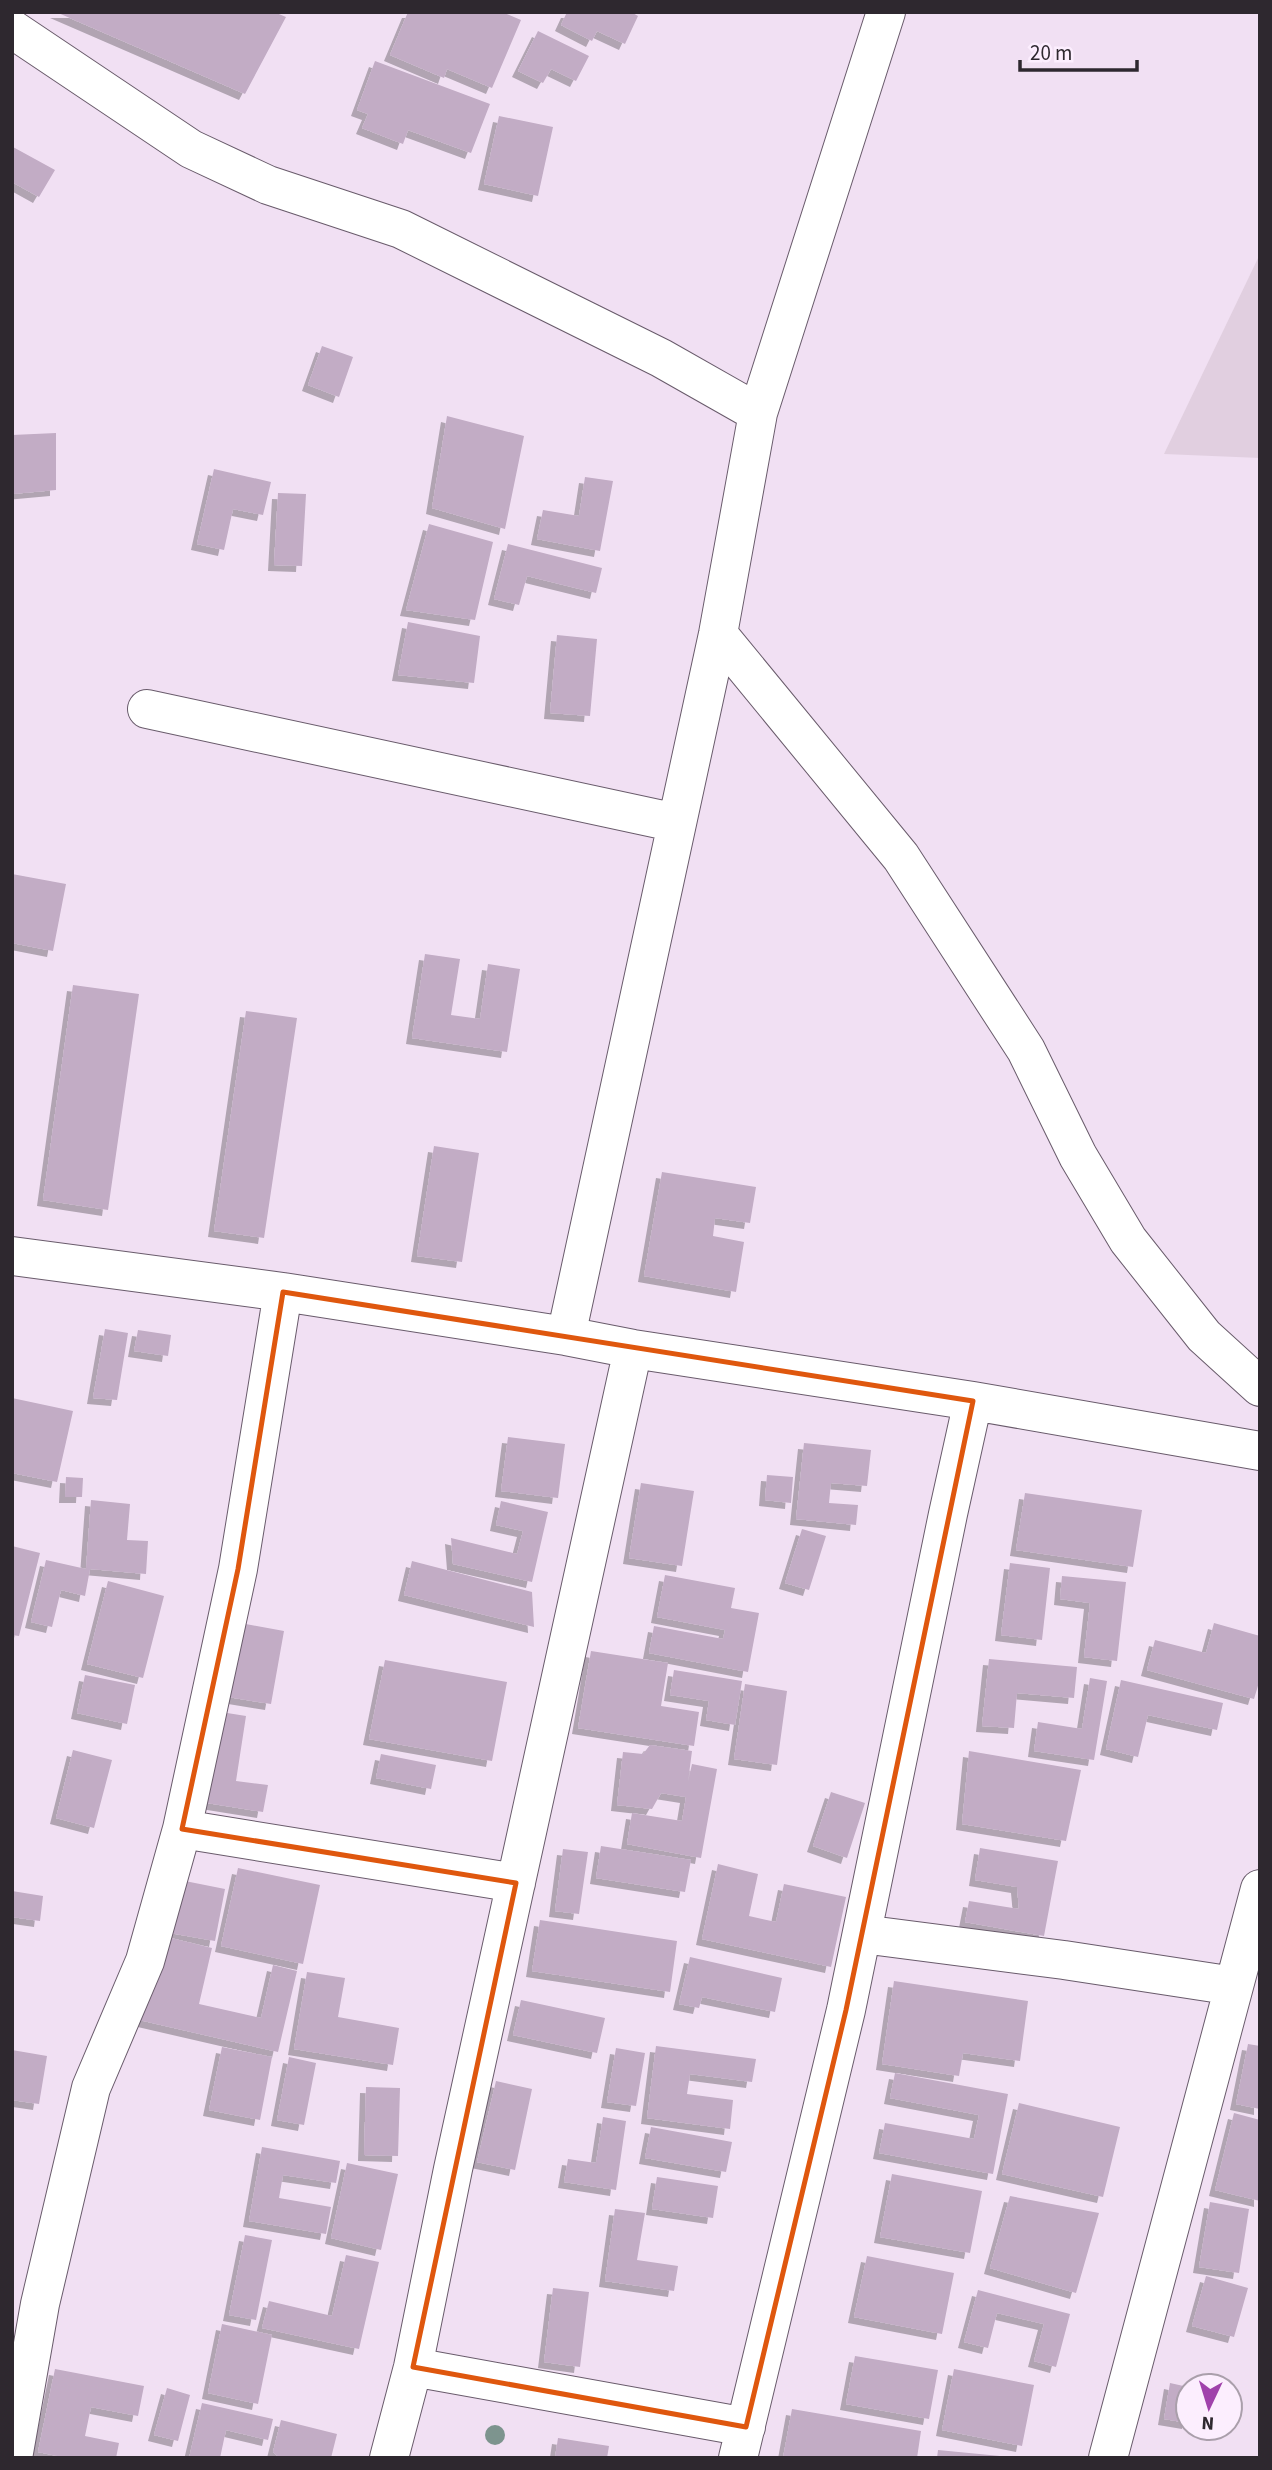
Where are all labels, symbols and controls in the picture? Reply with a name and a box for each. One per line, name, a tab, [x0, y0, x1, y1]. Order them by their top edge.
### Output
scale bar	[1020, 28, 1137, 72]
text: 20 m	[1030, 38, 1072, 68]
north arrow	[1174, 2372, 1244, 2442]
text: N	[1201, 2409, 1215, 2436]

